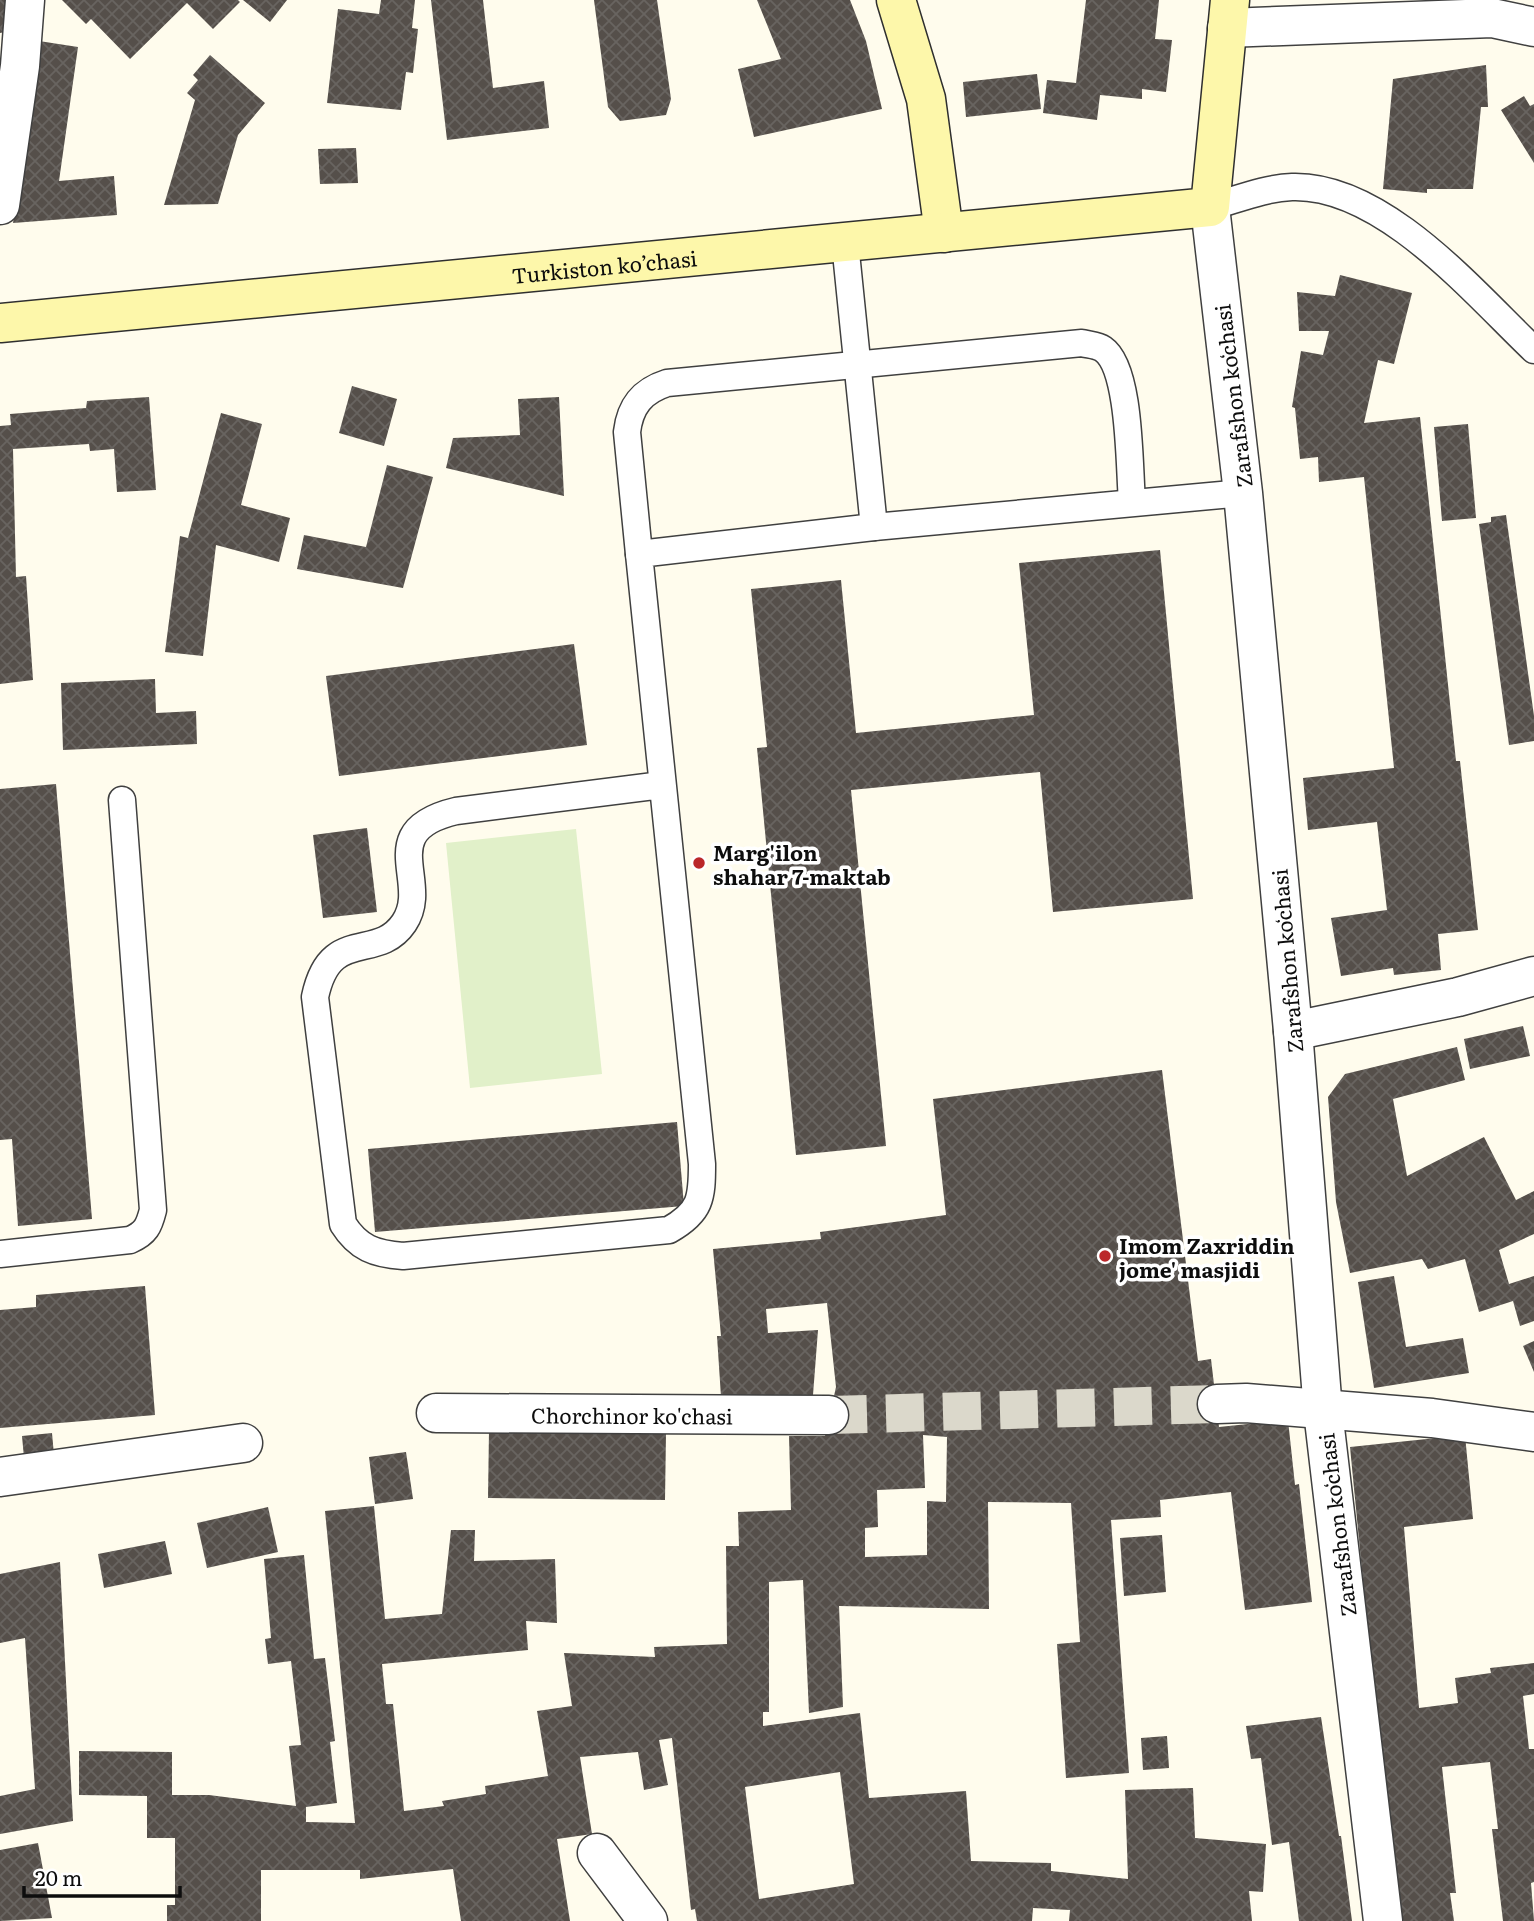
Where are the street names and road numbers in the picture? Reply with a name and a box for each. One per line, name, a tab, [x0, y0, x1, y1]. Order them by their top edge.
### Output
street label: Turkiston ko’chasi	[510, 241, 698, 289]
street label: Zarafshon koʻchasi	[1205, 303, 1259, 489]
street label: Zarafshon koʻchasi	[1263, 868, 1309, 1054]
street label: Chorchinor ko'chasi	[531, 1398, 733, 1430]
street label: Zarafshon koʻchasi	[1309, 1432, 1363, 1618]

